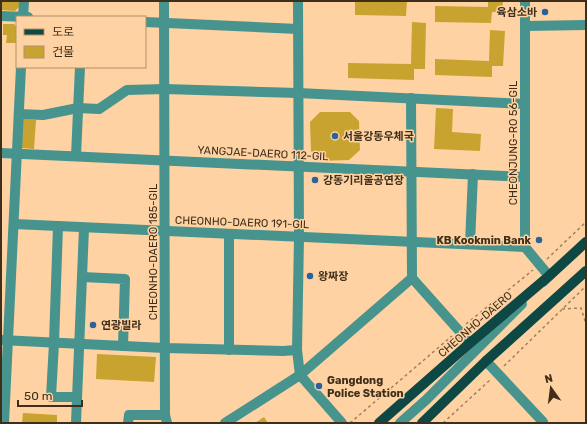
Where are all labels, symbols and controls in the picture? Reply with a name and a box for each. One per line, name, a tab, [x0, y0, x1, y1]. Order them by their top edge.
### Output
place label: 육삼소바	[497, 6, 537, 19]
marker: 육삼소바	[540, 7, 550, 17]
legend	[16, 16, 146, 68]
text: 도로	[52, 25, 74, 39]
text: 건물	[52, 45, 74, 59]
street label: CHEONJUNG-RO 56-GIL	[507, 81, 520, 205]
place label: 서울강동우체국	[343, 130, 414, 143]
marker: 서울강동우체국	[330, 131, 340, 141]
street label: YANGJAE-DAERO 112-GIL	[197, 144, 329, 163]
place label: 강동기리울공연장	[323, 174, 404, 187]
marker: 강동기리울공연장	[310, 175, 320, 185]
street label: CHEONHO-DAERO 185-GIL	[147, 184, 160, 320]
street label: CHEONHO-DAERO 191-GIL	[175, 214, 309, 231]
place label: KB Kookmin Bank	[436, 234, 532, 247]
marker: KB Kookmin Bank	[534, 235, 544, 245]
place label: 왕짜장	[318, 270, 348, 283]
marker: 왕짜장	[305, 271, 315, 281]
street label: CHEONHO-DAERO	[436, 289, 515, 360]
place label: 연광빌라	[101, 319, 141, 332]
marker: 연광빌라	[88, 320, 98, 330]
north arrow	[531, 368, 571, 408]
text: N	[543, 371, 554, 386]
place label: Gangdong Police Station	[327, 374, 404, 400]
marker: Gangdong Police Station	[314, 381, 324, 391]
scale bar	[18, 382, 82, 408]
text: 50 m	[24, 389, 52, 403]

